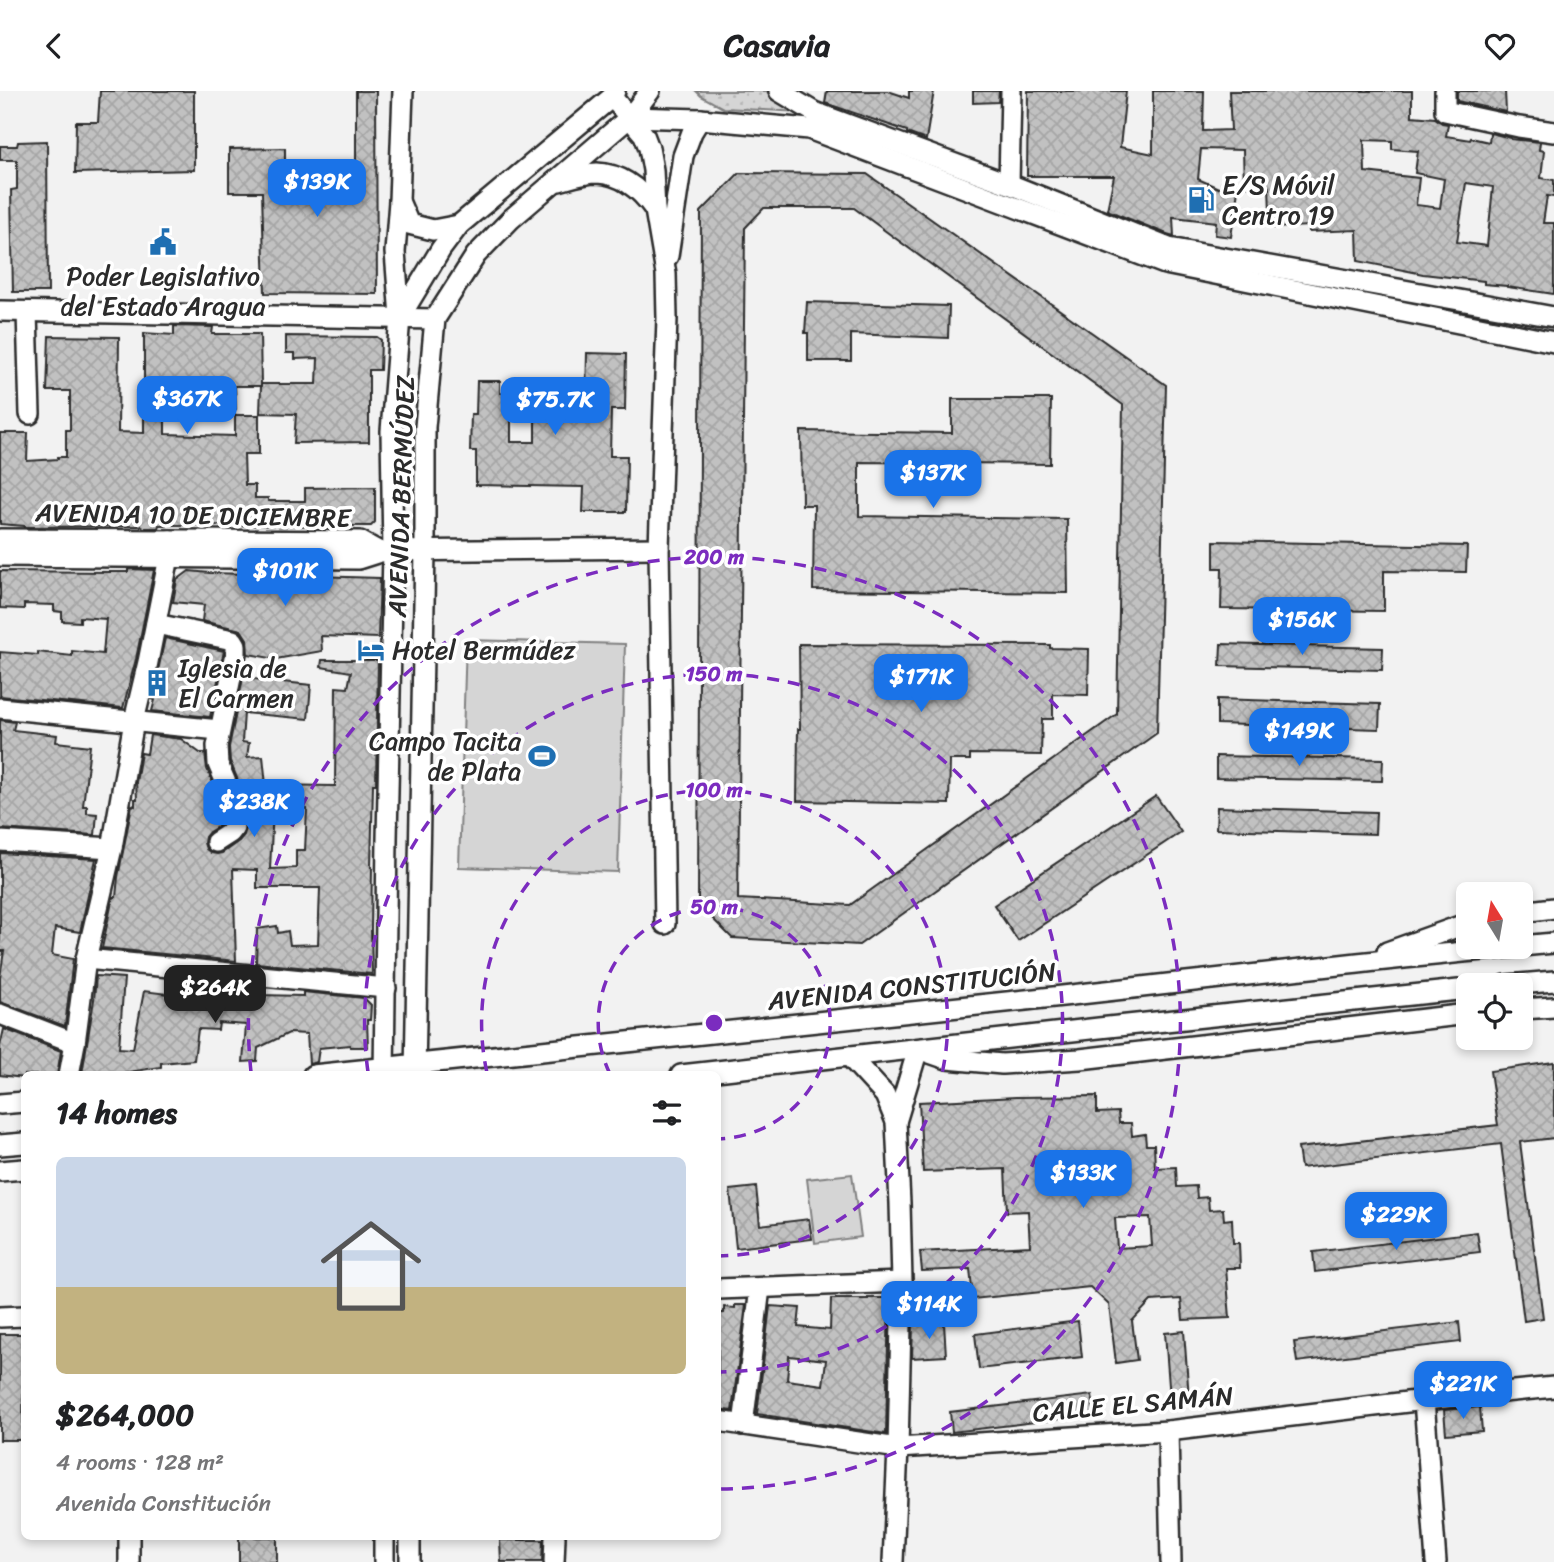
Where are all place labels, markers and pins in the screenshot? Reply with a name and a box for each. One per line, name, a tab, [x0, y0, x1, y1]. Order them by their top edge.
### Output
pin: $139K	[268, 159, 366, 219]
place label: E/S Móvil Centro 19	[1222, 162, 1335, 238]
fuel station icon: E/S Móvil Centro 19	[1186, 185, 1216, 215]
public building icon: Poder Legislativo del Estado Aragua	[148, 227, 178, 257]
place label: Poder Legislativo del Estado Aragua	[61, 253, 265, 329]
pin: $367K	[138, 377, 236, 436]
pin: $75.7K	[498, 377, 612, 437]
pin: $137K	[884, 451, 982, 510]
pin: $101K	[236, 549, 334, 608]
pin: $156K	[1253, 597, 1351, 657]
place label: Hotel Bermúdez	[392, 627, 576, 673]
hotel icon: Hotel Bermúdez	[356, 635, 386, 665]
place label: Iglesia de El Carmen	[177, 645, 294, 721]
pin: $171K	[872, 655, 970, 714]
building icon: Iglesia de El Carmen	[142, 668, 172, 698]
pin: $149K	[1250, 709, 1348, 768]
place label: Campo Tacita de Plata	[369, 718, 522, 794]
sports icon: Campo Tacita de Plata	[527, 741, 557, 771]
pin: $238K	[205, 779, 303, 839]
pin: $264K	[166, 965, 264, 1025]
centre of rings	[702, 1011, 726, 1035]
pin: $133K	[1034, 1151, 1132, 1210]
pin: $229K	[1347, 1193, 1445, 1252]
pin: $114K	[880, 1281, 978, 1341]
pin: $221K	[1414, 1361, 1512, 1421]

